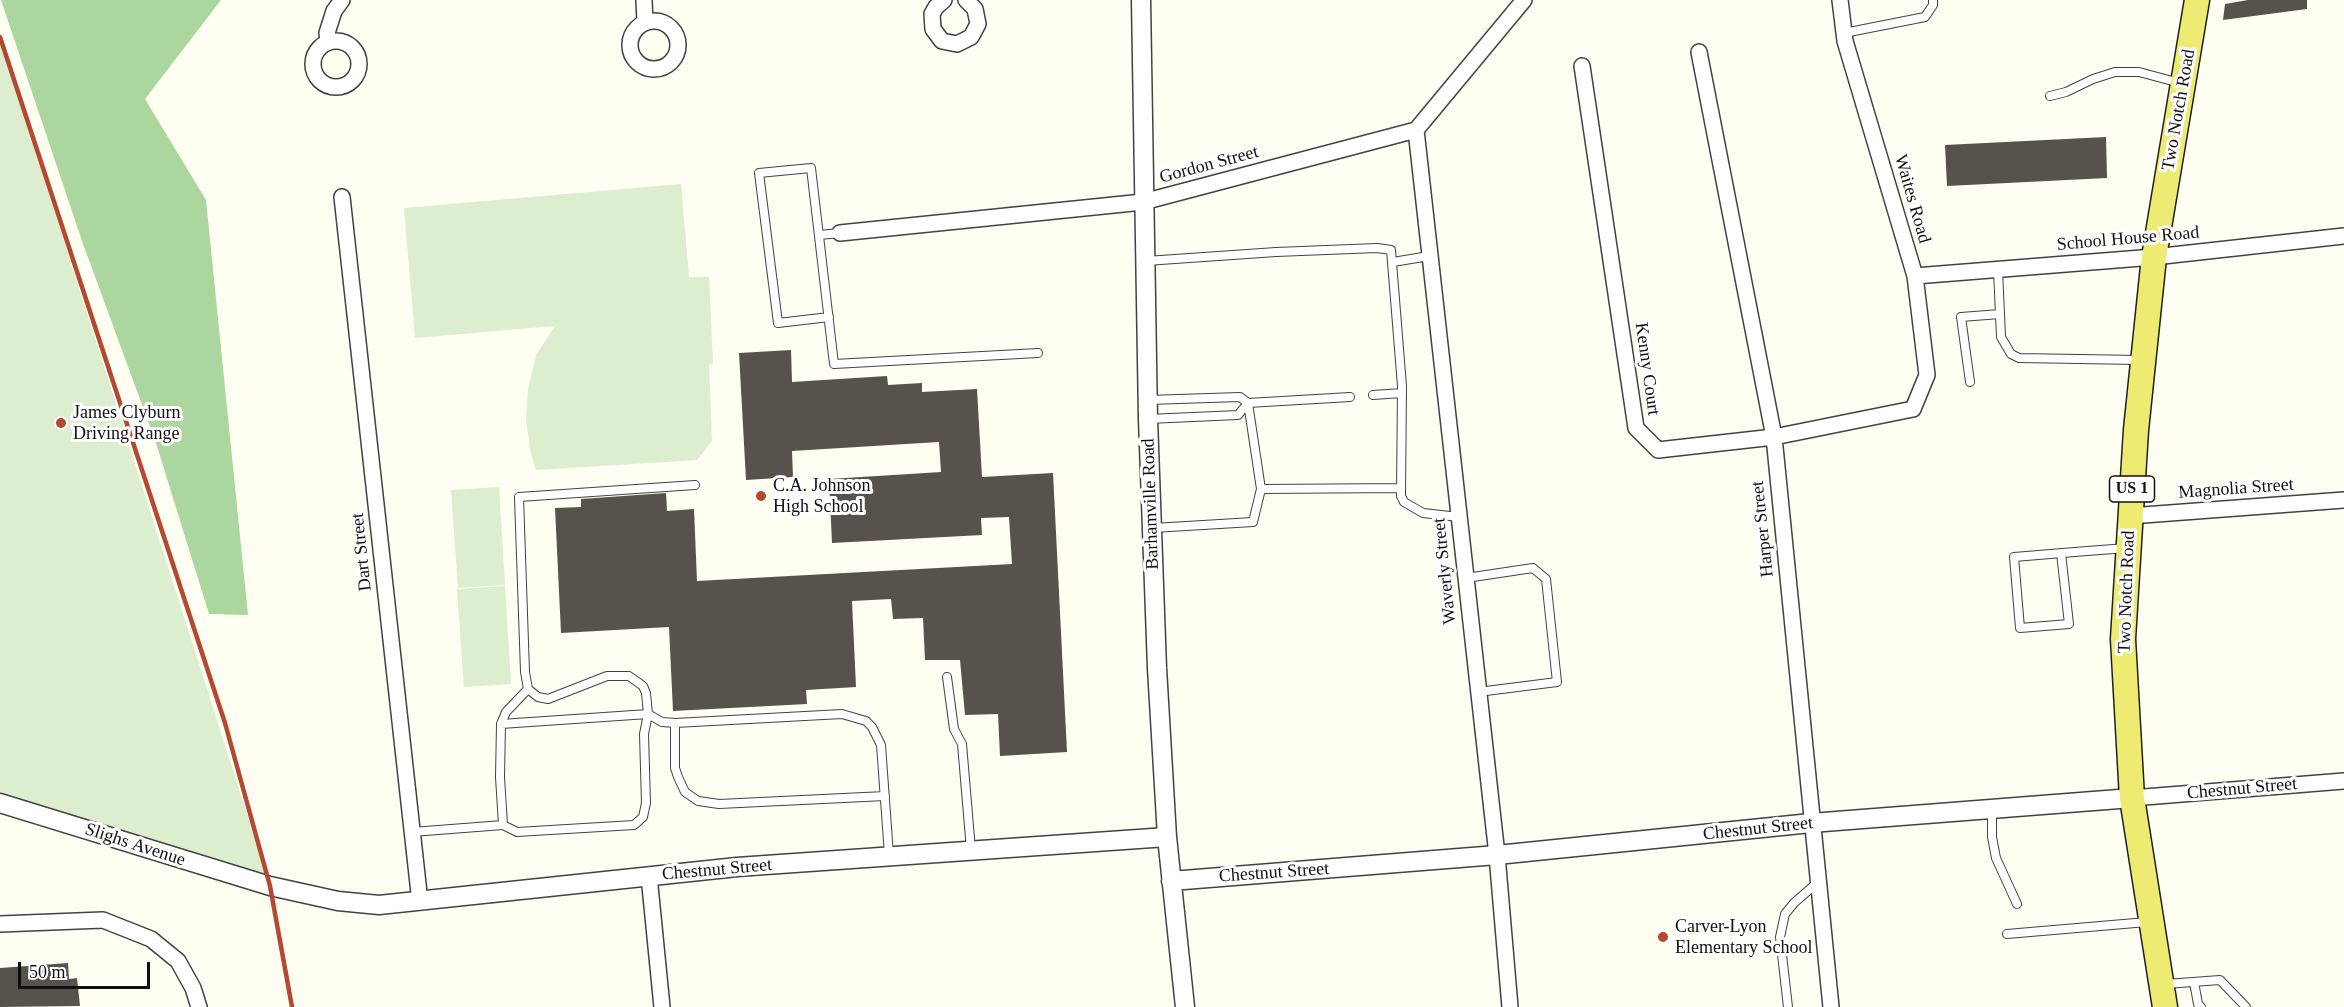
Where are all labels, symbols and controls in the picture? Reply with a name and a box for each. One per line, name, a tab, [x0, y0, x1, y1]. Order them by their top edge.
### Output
street label: Two Notch Road	[2158, 48, 2200, 172]
street label: Gordon Street	[1157, 141, 1261, 189]
street label: Waites Road	[1889, 152, 1935, 246]
street label: School House Road	[2056, 222, 2200, 256]
street label: Kenny Court	[1630, 321, 1664, 417]
place label: James Clyburn Driving Range	[73, 402, 180, 444]
marker: James Clyburn Driving Range	[54, 416, 68, 430]
street label: Barhamville Road	[1138, 438, 1164, 570]
street label: Magnolia Street	[2178, 474, 2294, 504]
place label: C.A. Johnson High School	[773, 475, 871, 518]
road number: US 1	[2110, 476, 2154, 502]
street label: Harper Street	[1747, 480, 1779, 578]
marker: C.A. Johnson High School	[754, 489, 768, 503]
street label: Dart Street	[347, 512, 377, 592]
street label: Waverly Street	[1429, 517, 1461, 625]
street label: Two Notch Road	[2114, 530, 2140, 654]
street label: Chestnut Street	[2186, 773, 2298, 805]
street label: Chestnut Street	[1702, 812, 1814, 846]
street label: Slighs Avenue	[82, 819, 188, 871]
street label: Chestnut Street	[661, 854, 773, 886]
street label: Chestnut Street	[1218, 858, 1330, 888]
place label: Carver-Lyon Elementary School	[1675, 916, 1812, 958]
marker: Carver-Lyon Elementary School	[1656, 930, 1670, 944]
scale bar	[21, 950, 153, 988]
text: 50 m	[29, 962, 66, 982]

